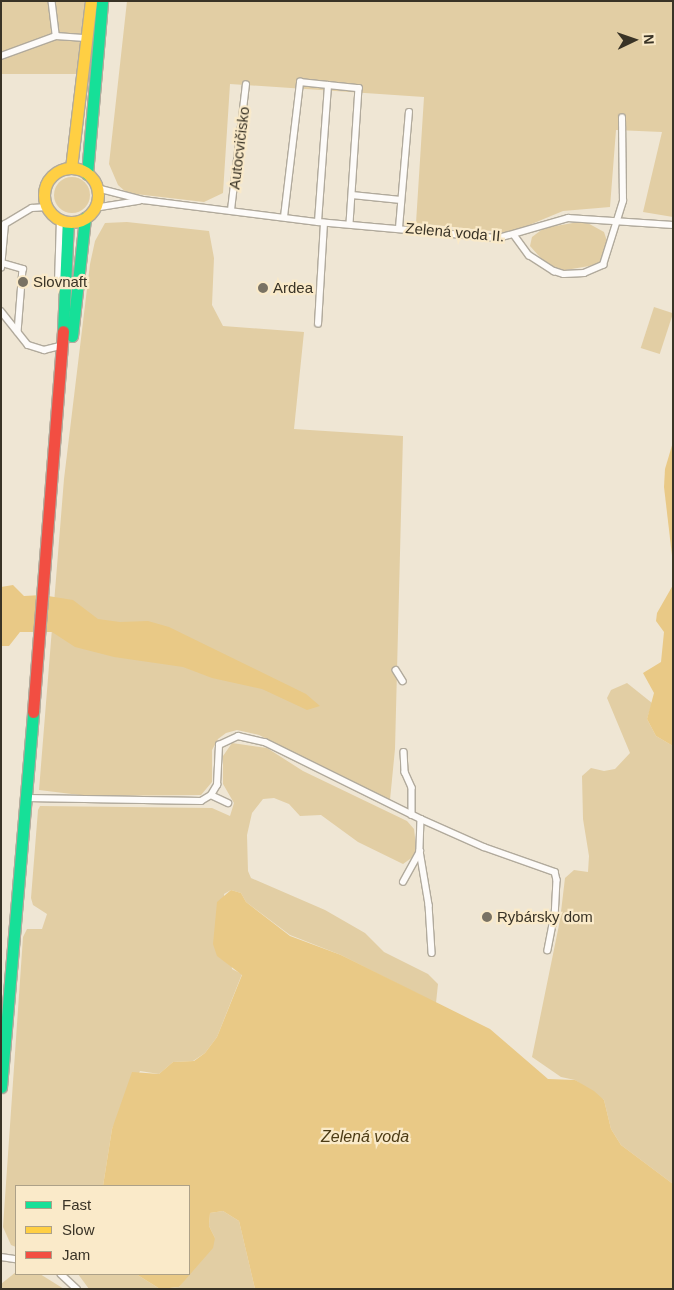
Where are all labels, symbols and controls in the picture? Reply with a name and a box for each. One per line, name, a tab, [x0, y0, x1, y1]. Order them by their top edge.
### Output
north arrow	[609, 15, 659, 65]
text: N	[641, 34, 657, 45]
street label: Autocvičisko	[225, 106, 253, 190]
street label: Zelená voda II.	[405, 219, 505, 245]
place label: Slovnaft	[33, 273, 87, 291]
marker: Slovnaft	[17, 276, 29, 288]
place label: Ardea	[273, 279, 313, 297]
marker: Ardea	[257, 282, 269, 294]
place label: Rybársky dom	[497, 908, 593, 926]
marker: Rybársky dom	[481, 911, 493, 923]
water label: Zelená voda	[321, 1127, 409, 1147]
legend	[15, 1185, 190, 1275]
text: Fast	[62, 1196, 91, 1213]
text: Slow	[62, 1221, 95, 1238]
text: Jam	[62, 1246, 90, 1263]

